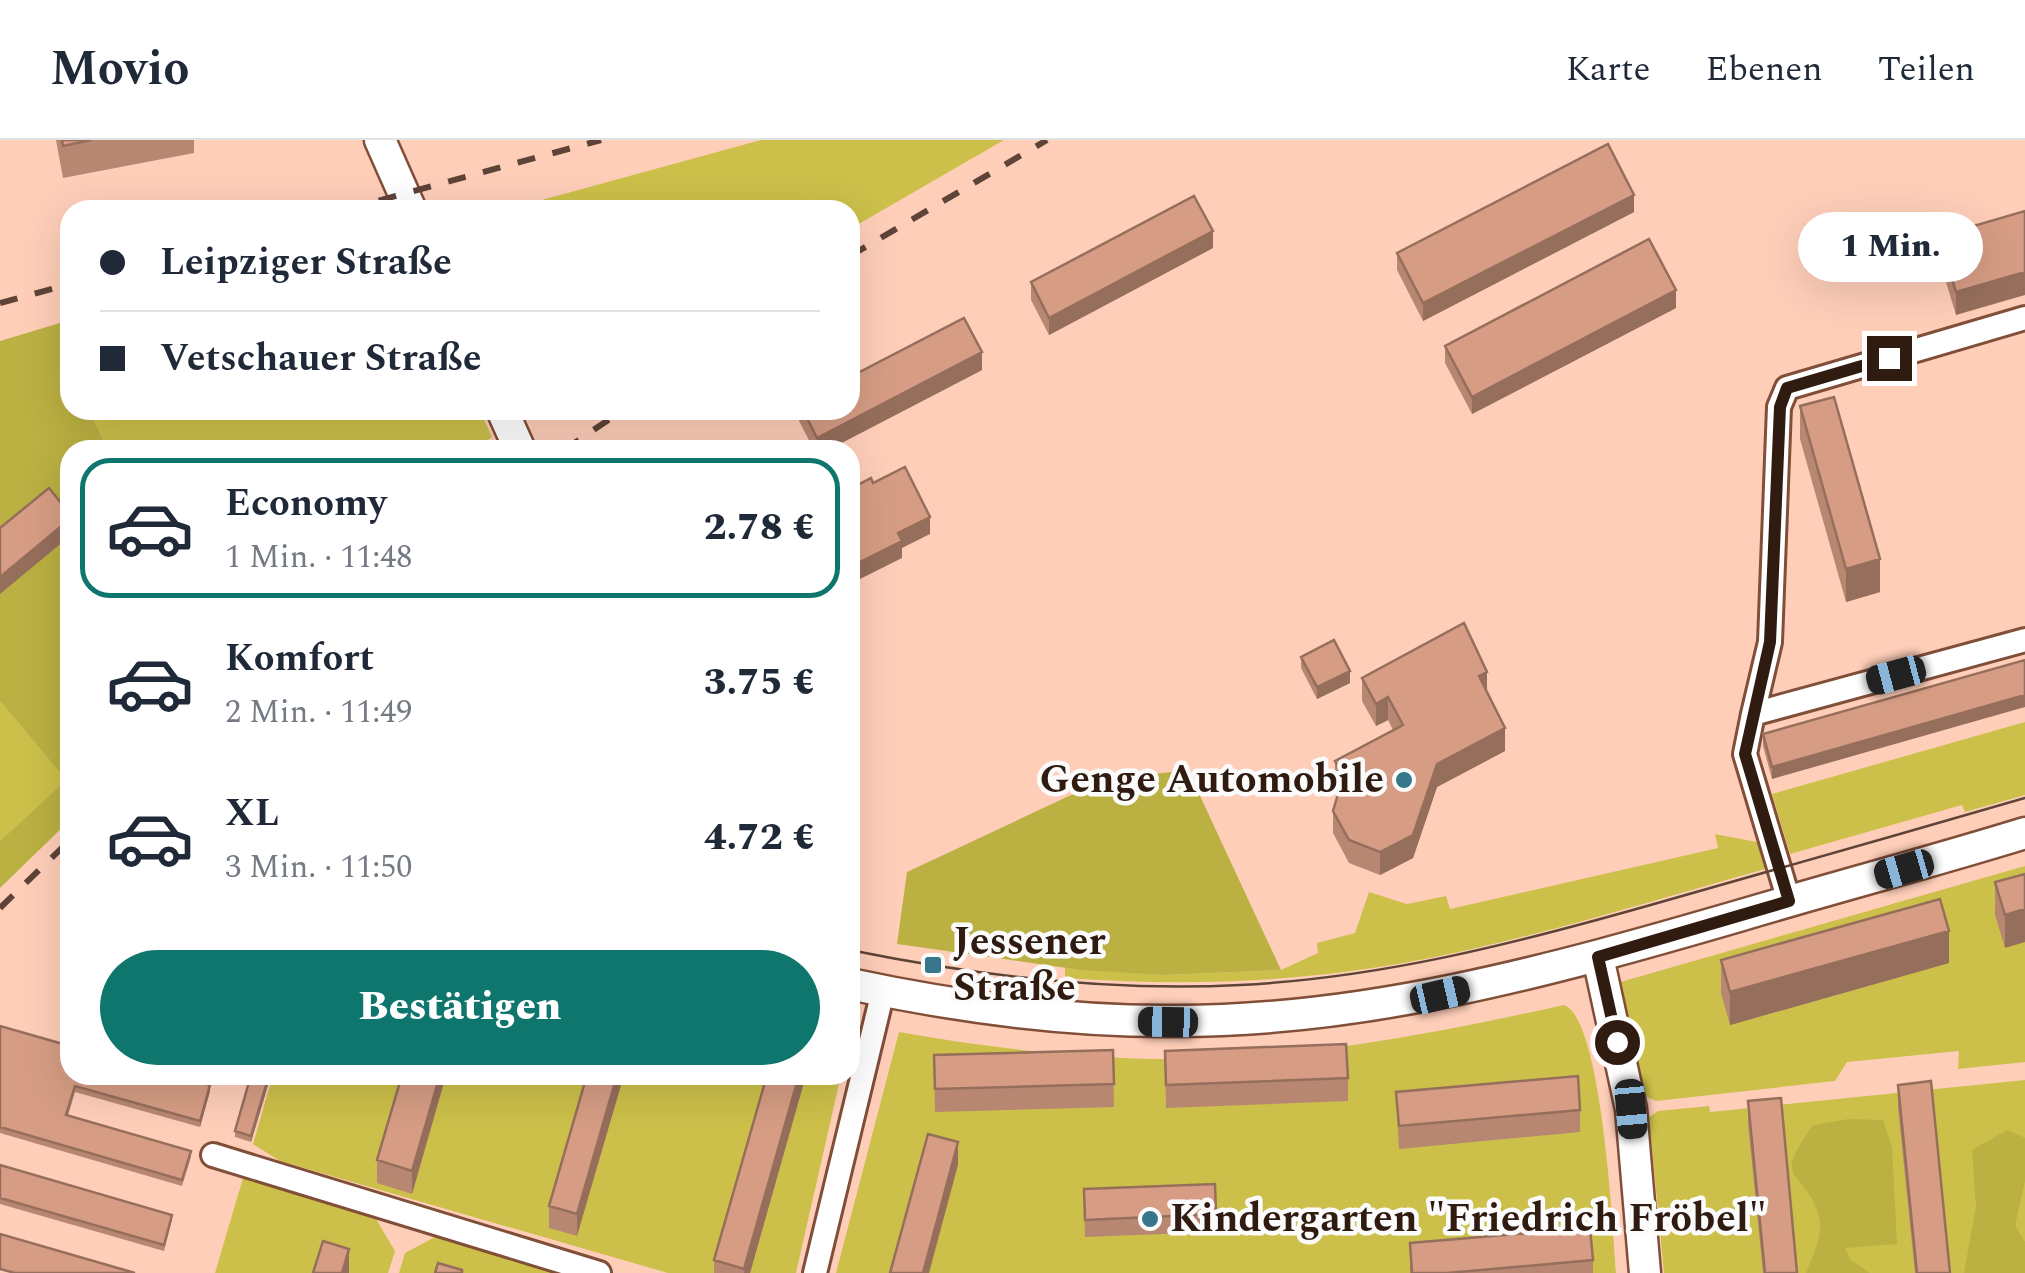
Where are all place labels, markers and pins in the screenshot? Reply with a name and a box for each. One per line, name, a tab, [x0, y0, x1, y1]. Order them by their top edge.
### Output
place label: Genge Automobile	[1040, 750, 1384, 811]
marker: Genge Automobile	[1393, 769, 1415, 791]
place label: Jessener Straße	[953, 912, 1106, 1019]
marker: Jessener Straße	[922, 954, 944, 976]
place label: Kindergarten "Friedrich Fröbel"	[1170, 1189, 1767, 1250]
marker: Kindergarten "Friedrich Fröbel"	[1139, 1208, 1161, 1230]

